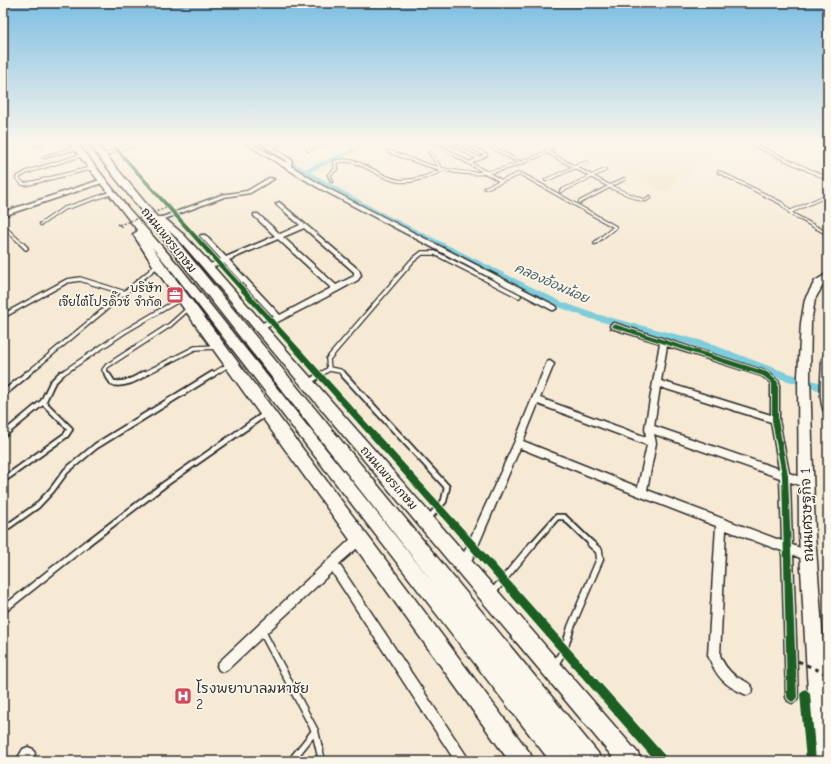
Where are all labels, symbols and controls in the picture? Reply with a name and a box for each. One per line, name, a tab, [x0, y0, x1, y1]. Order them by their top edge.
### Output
street label: ถนนเพชรเกษม	[138, 205, 200, 275]
water label: คลองอ้อมน้อย	[513, 259, 593, 307]
place label: บริษัท เจียไต๋โปรดิ๊วซ์ จำกัด	[58, 281, 162, 309]
office icon: บริษัท เจียไต๋โปรดิ๊วซ์ จำกัด	[165, 285, 185, 305]
street label: ถนนเพชรเกษม	[358, 443, 420, 513]
street label: ถนนเศรษฐกิจ 1	[797, 468, 817, 562]
place label: โรงพยาบาลมหาชัย 2	[196, 679, 309, 713]
hospital icon: โรงพยาบาลมหาชัย 2	[173, 686, 193, 706]

